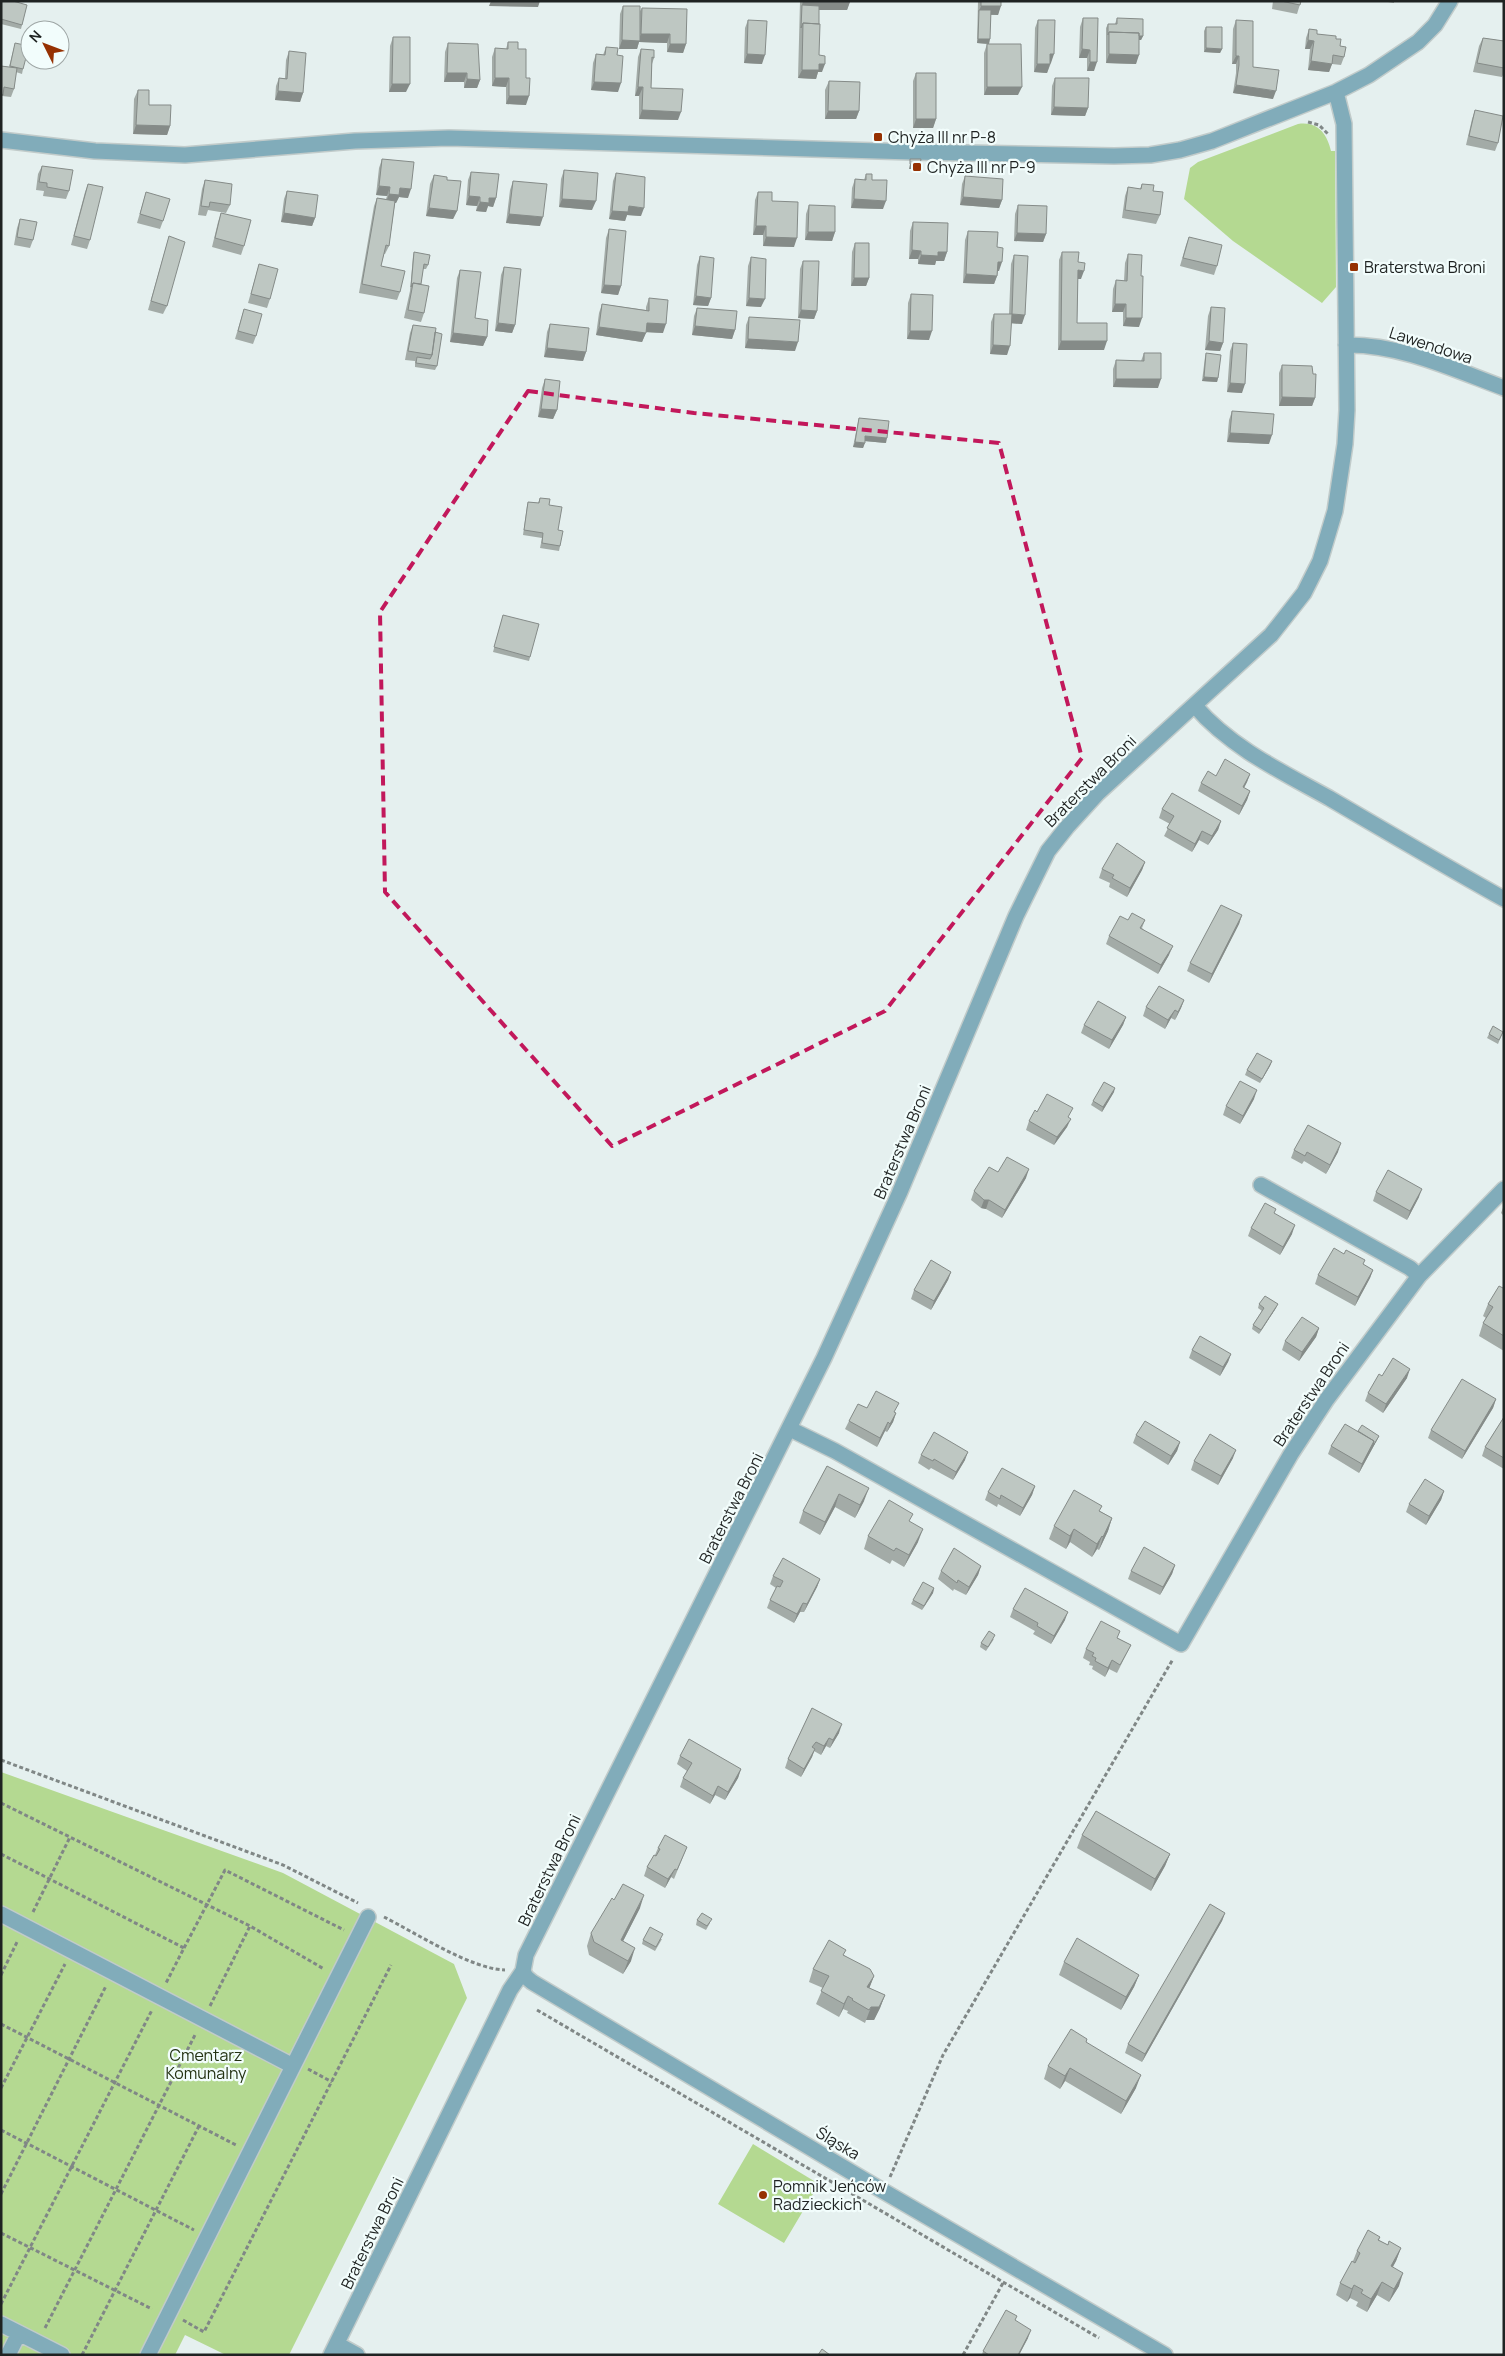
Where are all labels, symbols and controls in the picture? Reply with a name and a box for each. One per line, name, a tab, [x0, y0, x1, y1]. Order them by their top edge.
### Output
north arrow	[20, 20, 70, 70]
text: N	[25, 26, 45, 46]
place label: Chyża III nr P-8	[888, 126, 996, 148]
marker: Chyża III nr P-8	[872, 131, 884, 143]
place label: Chyża III nr P-9	[927, 156, 1036, 178]
marker: Chyża III nr P-9	[911, 161, 923, 173]
place label: Braterstwa Broni	[1364, 256, 1486, 278]
marker: Braterstwa Broni	[1348, 261, 1360, 273]
street label: Lawendowa	[1386, 321, 1476, 369]
street label: Braterstwa Broni	[1039, 730, 1141, 832]
street label: Braterstwa Broni	[868, 1082, 936, 1202]
street label: Braterstwa Broni	[1268, 1337, 1354, 1451]
street label: Braterstwa Broni	[694, 1449, 768, 1567]
street label: Braterstwa Broni	[512, 1810, 586, 1930]
park label: Cmentarz Komunalny	[165, 2044, 247, 2084]
street label: Śląska	[812, 2121, 864, 2165]
street label: Braterstwa Broni	[335, 2173, 409, 2293]
place label: Pomnik Jeńców Radzieckich	[773, 2175, 886, 2215]
marker: Pomnik Jeńców Radzieckich	[757, 2189, 769, 2201]

